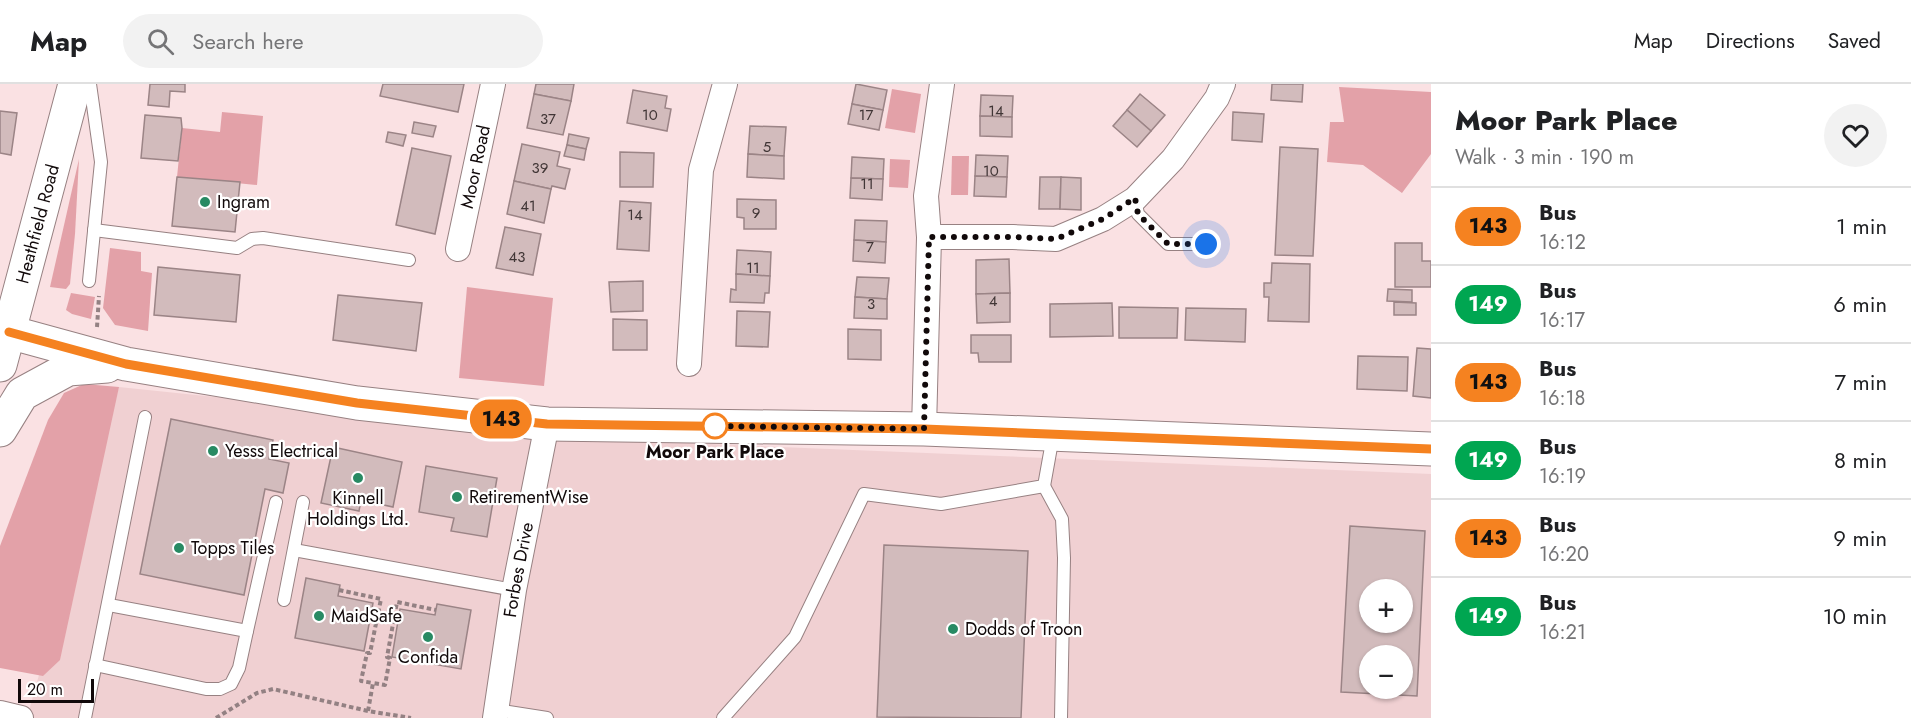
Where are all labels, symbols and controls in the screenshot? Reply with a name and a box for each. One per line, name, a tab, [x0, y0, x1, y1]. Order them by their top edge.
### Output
search box	[123, 14, 543, 68]
text: Map	[30, 21, 87, 62]
icon: search	[144, 25, 177, 58]
text: Search here	[192, 25, 304, 57]
text: Map	[1634, 26, 1673, 56]
text: Directions	[1706, 26, 1795, 56]
text: Saved	[1828, 26, 1881, 56]
house number: 14	[988, 100, 1004, 122]
text: Moor Park Place	[1455, 100, 1677, 141]
house number: 10	[642, 104, 658, 126]
house number: 17	[859, 104, 873, 126]
button: heart	[1824, 104, 1887, 167]
house number: 37	[540, 108, 556, 130]
street label: Moor Road	[454, 123, 497, 211]
house number: 5	[763, 136, 771, 158]
text: Walk · 3 min · 190 m	[1455, 143, 1634, 172]
house number: 39	[532, 157, 548, 179]
house number: 10	[983, 160, 999, 182]
street label: Heathfield Road	[9, 161, 66, 286]
house number: 11	[860, 173, 874, 195]
place label: Ingram	[217, 189, 270, 215]
marker: Ingram	[198, 195, 212, 209]
house number: 41	[520, 195, 536, 217]
text: Bus	[1539, 196, 1576, 228]
house number: 9	[752, 202, 760, 224]
house number: 14	[627, 204, 643, 226]
text: 1 min	[1836, 210, 1887, 242]
text: 143	[1469, 211, 1507, 241]
text: 16:12	[1539, 228, 1586, 257]
your location	[1191, 229, 1221, 259]
house number: 7	[866, 236, 874, 258]
house number: 43	[509, 246, 525, 268]
house number: 11	[746, 257, 760, 279]
text: Bus	[1539, 274, 1576, 306]
text: 6 min	[1833, 288, 1887, 320]
text: 149	[1468, 289, 1508, 319]
house number: 4	[989, 290, 998, 312]
house number: 3	[867, 293, 875, 315]
text: 16:17	[1539, 306, 1585, 335]
text: Bus	[1539, 352, 1576, 384]
text: 7 min	[1834, 366, 1887, 398]
text: 143	[1469, 367, 1507, 397]
text: 16:18	[1539, 384, 1585, 413]
line badge: 143	[466, 400, 536, 438]
text: 143	[482, 404, 520, 434]
marker: Moor Park Place	[702, 413, 728, 439]
text: Bus	[1539, 430, 1576, 462]
place label: Yesss Electrical	[225, 438, 338, 464]
place label: Moor Park Place	[646, 439, 784, 465]
marker: Yesss Electrical	[206, 444, 220, 458]
text: 8 min	[1834, 444, 1887, 476]
text: 149	[1468, 445, 1508, 475]
text: 16:19	[1539, 462, 1586, 491]
marker: Kinnell Holdings Ltd.	[351, 471, 365, 485]
place label: RetirementWise	[469, 484, 589, 510]
place label: Kinnell Holdings Ltd.	[307, 485, 409, 532]
marker: RetirementWise	[450, 490, 464, 504]
text: Bus	[1539, 508, 1576, 540]
street label: Forbes Drive	[497, 520, 540, 619]
text: 9 min	[1833, 522, 1887, 554]
text: 143	[1469, 523, 1507, 553]
place label: Topps Tiles	[191, 535, 274, 561]
text: 16:20	[1539, 540, 1589, 569]
marker: Topps Tiles	[172, 541, 186, 555]
map controls	[1359, 579, 1413, 699]
button: +	[1359, 579, 1413, 633]
text: Bus	[1539, 586, 1576, 618]
text: 10 min	[1823, 600, 1887, 632]
text: 149	[1468, 601, 1508, 631]
place label: MaidSafe	[331, 603, 402, 629]
marker: MaidSafe	[312, 609, 326, 623]
place label: Dodds of Troon	[965, 616, 1083, 642]
text: 16:21	[1539, 618, 1586, 647]
marker: Dodds of Troon	[946, 622, 960, 636]
marker: Confida	[421, 630, 435, 644]
place label: Confida	[398, 644, 458, 670]
button: −	[1359, 645, 1413, 699]
scale bar	[18, 676, 94, 704]
text: 20 m	[27, 678, 63, 701]

